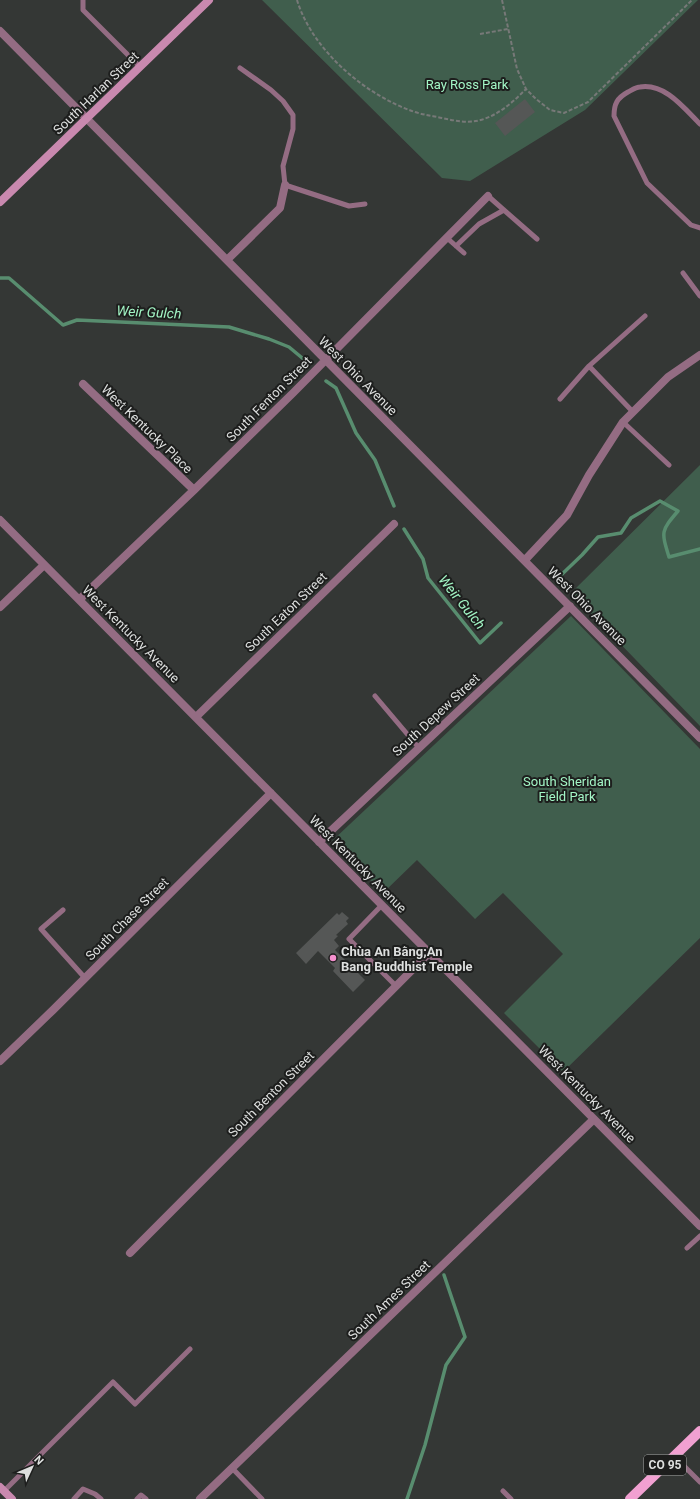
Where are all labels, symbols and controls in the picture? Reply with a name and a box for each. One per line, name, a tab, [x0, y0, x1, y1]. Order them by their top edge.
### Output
street label: South Harlan Street	[50, 48, 142, 138]
park label: Ray Ross Park	[426, 77, 509, 92]
water label: Weir Gulch	[116, 302, 182, 322]
street label: West Ohio Avenue	[316, 334, 400, 418]
street label: South Fenton Street	[223, 353, 315, 445]
street label: West Kentucky Place	[98, 382, 196, 476]
street label: West Ohio Avenue	[545, 564, 629, 648]
street label: South Eaton Street	[242, 569, 330, 655]
water label: Weir Gulch	[435, 572, 489, 632]
street label: West Kentucky Avenue	[79, 582, 183, 686]
street label: South Depew Street	[389, 671, 483, 759]
park label: South Sheridan Field Park	[523, 774, 611, 804]
street label: West Kentucky Avenue	[306, 812, 410, 916]
street label: South Chase Street	[83, 875, 171, 963]
place label: Chùa An Bằng;An Bang Buddhist Temple	[341, 944, 473, 974]
marker: Chùa An Bằng;An Bang Buddhist Temple	[328, 953, 338, 963]
street label: West Kentucky Avenue	[535, 1042, 639, 1146]
street label: South Benton Street	[225, 1048, 317, 1140]
street label: South Ames Street	[345, 1257, 433, 1343]
north arrow	[12, 1447, 52, 1487]
text: N	[31, 1453, 46, 1468]
road number: CO 95	[644, 1455, 686, 1475]

